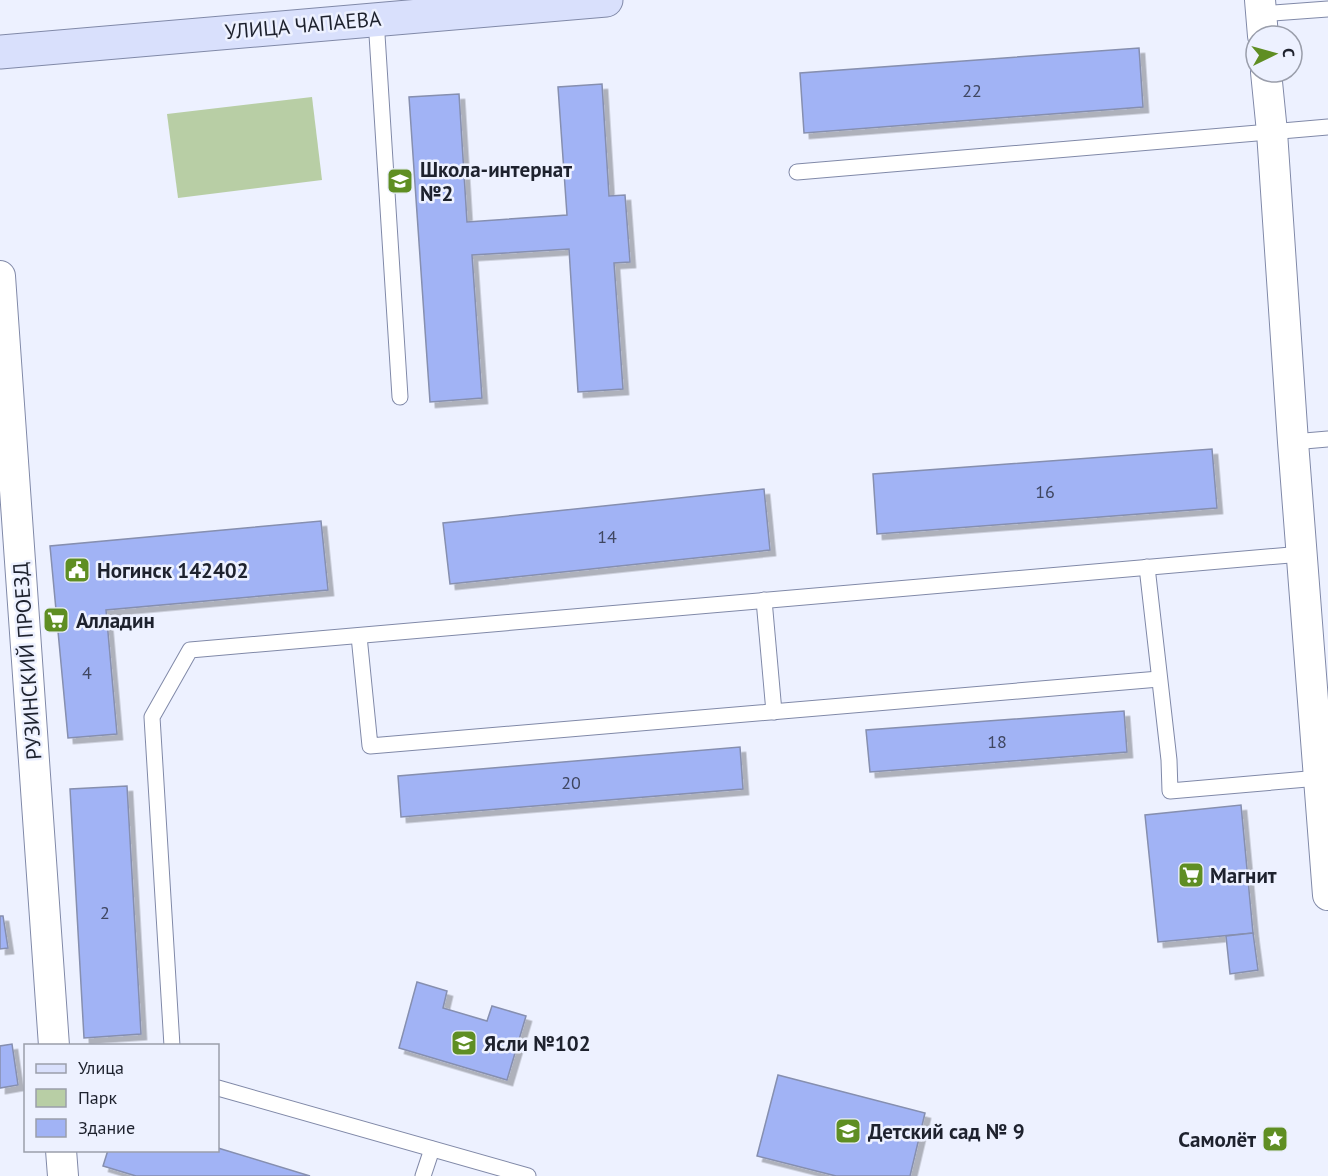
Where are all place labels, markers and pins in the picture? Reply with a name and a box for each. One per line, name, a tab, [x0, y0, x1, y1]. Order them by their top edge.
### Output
place label: Школа-интернат №2	[420, 156, 572, 207]
school or university icon: Школа-интернат №2	[385, 166, 415, 196]
public building icon: Ногинск 142402	[62, 555, 92, 585]
place label: Ногинск 142402	[97, 557, 249, 584]
supermarket icon: Алладин	[41, 605, 71, 635]
place label: Алладин	[76, 607, 155, 634]
supermarket icon: Магнит	[1176, 860, 1206, 890]
place label: Магнит	[1210, 862, 1277, 889]
school or university icon: Ясли №102	[449, 1028, 479, 1058]
place label: Ясли №102	[484, 1030, 591, 1057]
school or university icon: Детский сад № 9	[833, 1116, 863, 1146]
place label: Детский сад № 9	[868, 1118, 1025, 1145]
place icon: Самолёт	[1260, 1124, 1290, 1154]
place label: Самолёт	[1178, 1126, 1256, 1153]

